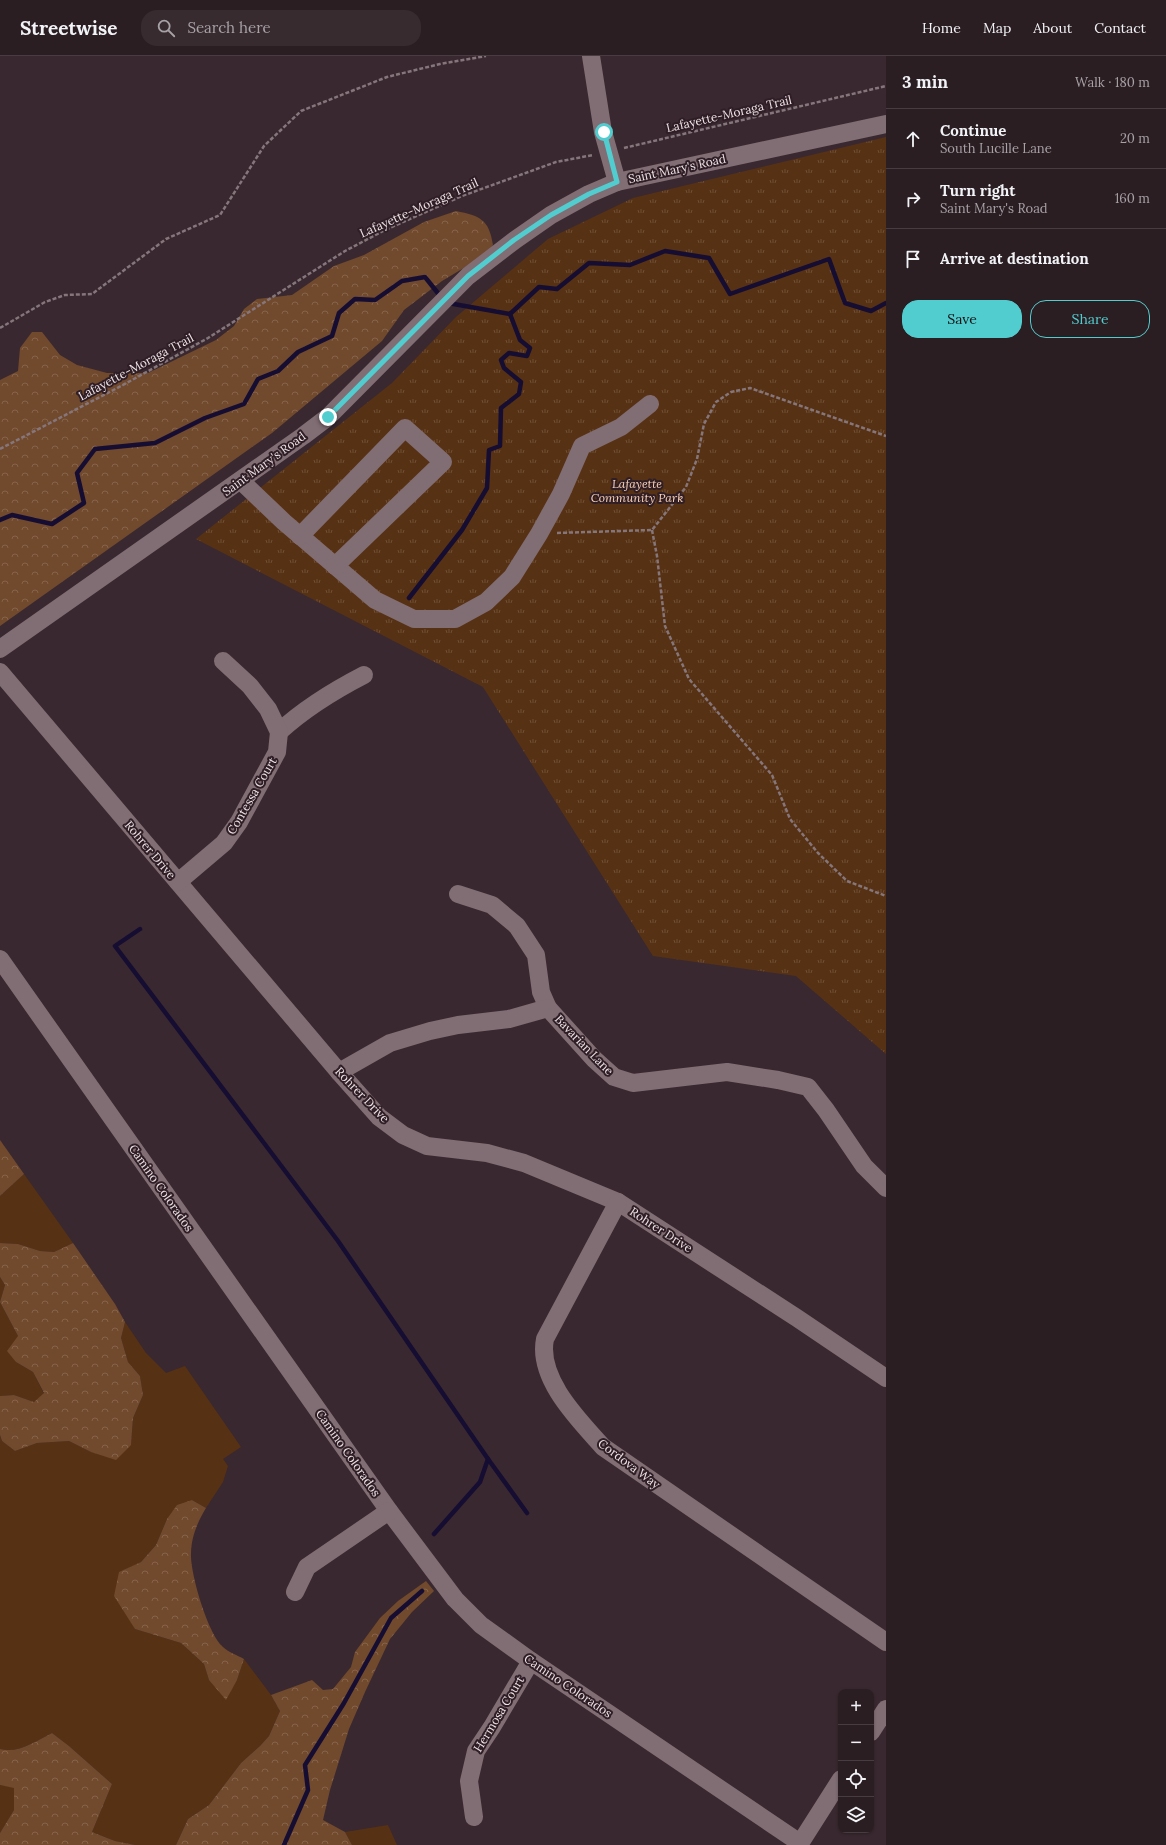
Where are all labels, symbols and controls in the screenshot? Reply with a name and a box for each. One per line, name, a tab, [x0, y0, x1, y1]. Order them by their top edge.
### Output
search box	[141, 10, 421, 46]
text: Streetwise	[20, 16, 117, 40]
icon: search	[155, 17, 177, 39]
text: Search here	[187, 18, 271, 37]
text: Home	[922, 19, 961, 37]
text: Map	[983, 19, 1011, 37]
text: About	[1033, 19, 1072, 37]
text: Contact	[1094, 19, 1146, 37]
text: 3 min	[902, 71, 948, 93]
text: Walk · 180 m	[1075, 74, 1150, 91]
street label: Lafayette-Moraga Trail	[665, 92, 793, 135]
text: Continue	[940, 121, 1006, 140]
route start	[595, 123, 613, 141]
icon: ahead	[902, 128, 924, 150]
text: 20 m	[1120, 130, 1150, 147]
text: South Lucille Lane	[940, 140, 1052, 157]
street label: Saint Mary's Road	[627, 151, 727, 186]
street label: Lafayette-Moraga Trail	[357, 175, 481, 241]
text: Turn right	[940, 181, 1016, 200]
icon: right	[902, 188, 924, 210]
text: 160 m	[1115, 190, 1150, 207]
text: Saint Mary's Road	[940, 200, 1048, 217]
icon: arrive	[902, 248, 924, 270]
text: Arrive at destination	[940, 249, 1089, 268]
button: Save	[902, 300, 1022, 338]
button: Share	[1030, 300, 1150, 338]
street label: Lafayette-Moraga Trail	[76, 330, 196, 403]
route end	[319, 408, 337, 426]
street label: Saint Mary's Road	[219, 428, 308, 499]
park label: Lafayette Community Park	[591, 476, 683, 505]
street label: Contessa Court	[223, 754, 280, 837]
street label: Rohrer Drive	[122, 817, 179, 882]
street label: Bavarian Lane	[552, 1011, 617, 1078]
street label: Rohrer Drive	[332, 1064, 393, 1126]
street label: Camino Colorados	[126, 1141, 197, 1235]
street label: Rohrer Drive	[627, 1204, 696, 1256]
street label: Camino Colorados	[313, 1406, 384, 1500]
street label: Cordova Way	[595, 1435, 664, 1492]
street label: Camino Colorados	[521, 1651, 615, 1721]
street label: Hermosa Court	[470, 1673, 527, 1754]
map controls	[838, 1689, 874, 1833]
button: +	[838, 1689, 874, 1725]
button: −	[838, 1725, 874, 1761]
button: locate	[838, 1761, 874, 1797]
button: layers	[838, 1797, 874, 1833]

